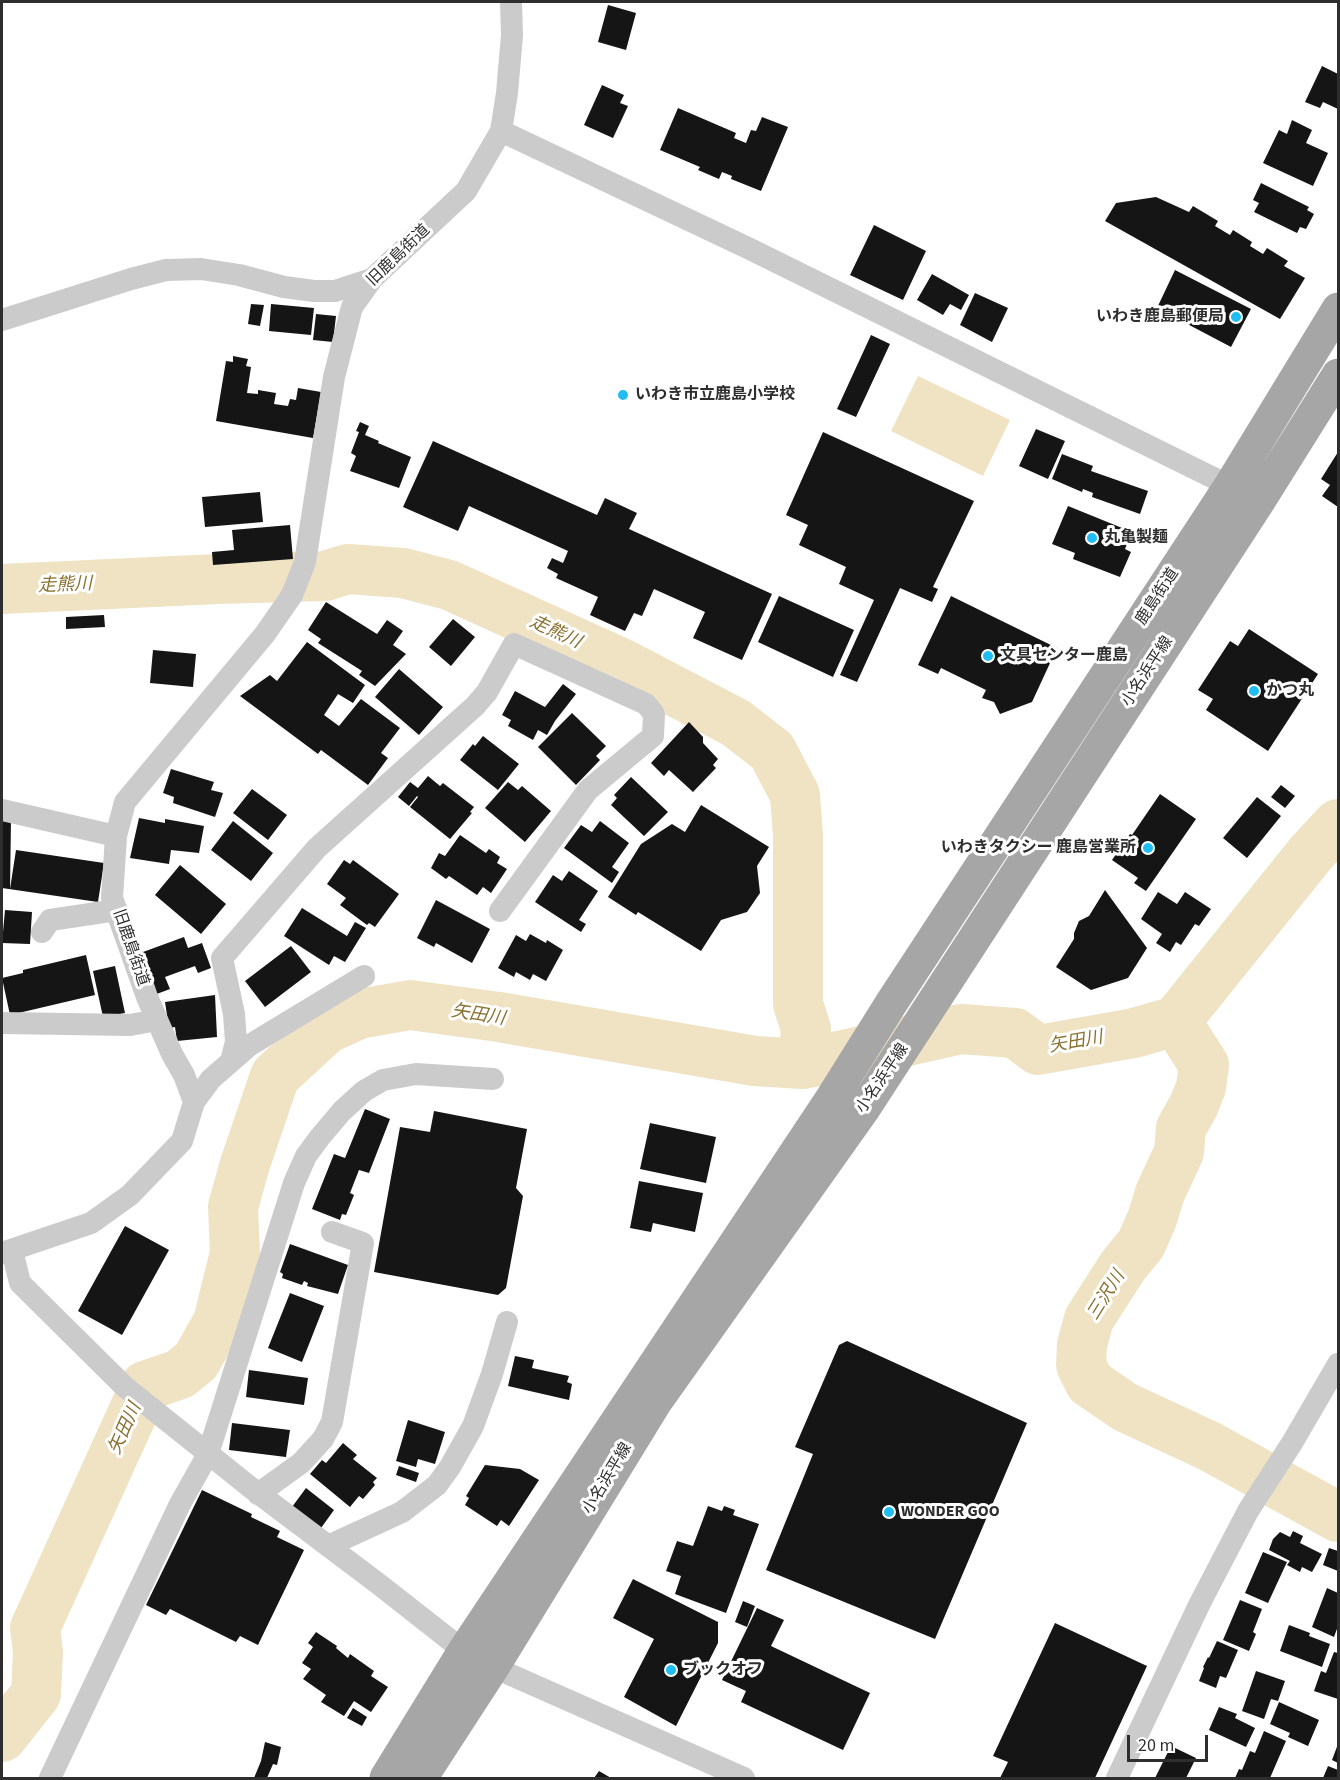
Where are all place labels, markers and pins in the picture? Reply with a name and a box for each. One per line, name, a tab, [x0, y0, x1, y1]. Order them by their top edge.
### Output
place label: いわき鹿島郵便局	[1096, 307, 1224, 327]
marker: いわき鹿島郵便局	[1229, 310, 1243, 324]
place label: いわき市立鹿島小学校	[635, 385, 795, 405]
marker: いわき市立鹿島小学校	[616, 388, 630, 402]
place label: 丸亀製麺	[1104, 528, 1168, 548]
marker: 丸亀製麺	[1085, 531, 1099, 545]
place label: 文具センター鹿島	[1000, 646, 1128, 666]
marker: 文具センター鹿島	[981, 649, 995, 663]
place label: かつ丸	[1266, 681, 1314, 701]
marker: かつ丸	[1247, 684, 1261, 698]
place label: いわきタクシー 鹿島営業所	[941, 838, 1136, 858]
marker: いわきタクシー 鹿島営業所	[1141, 841, 1155, 855]
place label: WONDER GOO	[901, 1502, 1000, 1522]
marker: WONDER GOO	[882, 1505, 896, 1519]
place label: ブックオフ	[683, 1660, 763, 1680]
marker: ブックオフ	[664, 1663, 678, 1677]

